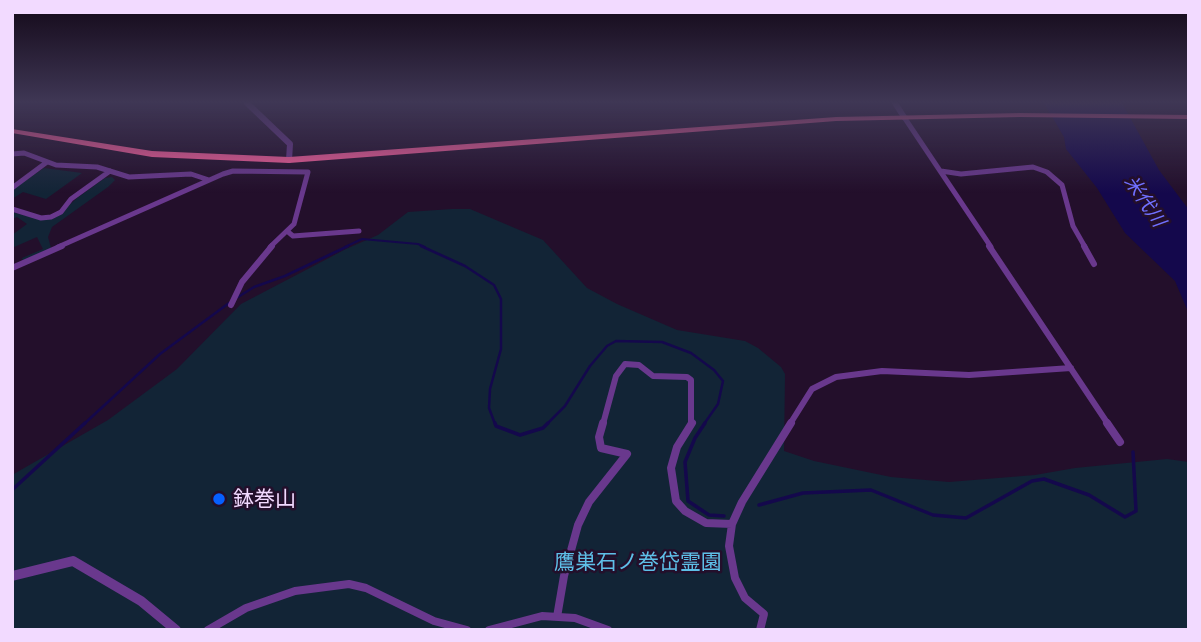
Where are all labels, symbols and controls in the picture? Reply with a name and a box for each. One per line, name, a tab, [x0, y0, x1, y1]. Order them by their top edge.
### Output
water label: 米代川	[1120, 171, 1170, 231]
place label: 鉢巻山	[233, 486, 296, 512]
marker: 鉢巻山	[211, 491, 227, 507]
park label: 鷹巣石ノ巻岱霊園	[554, 549, 722, 575]

